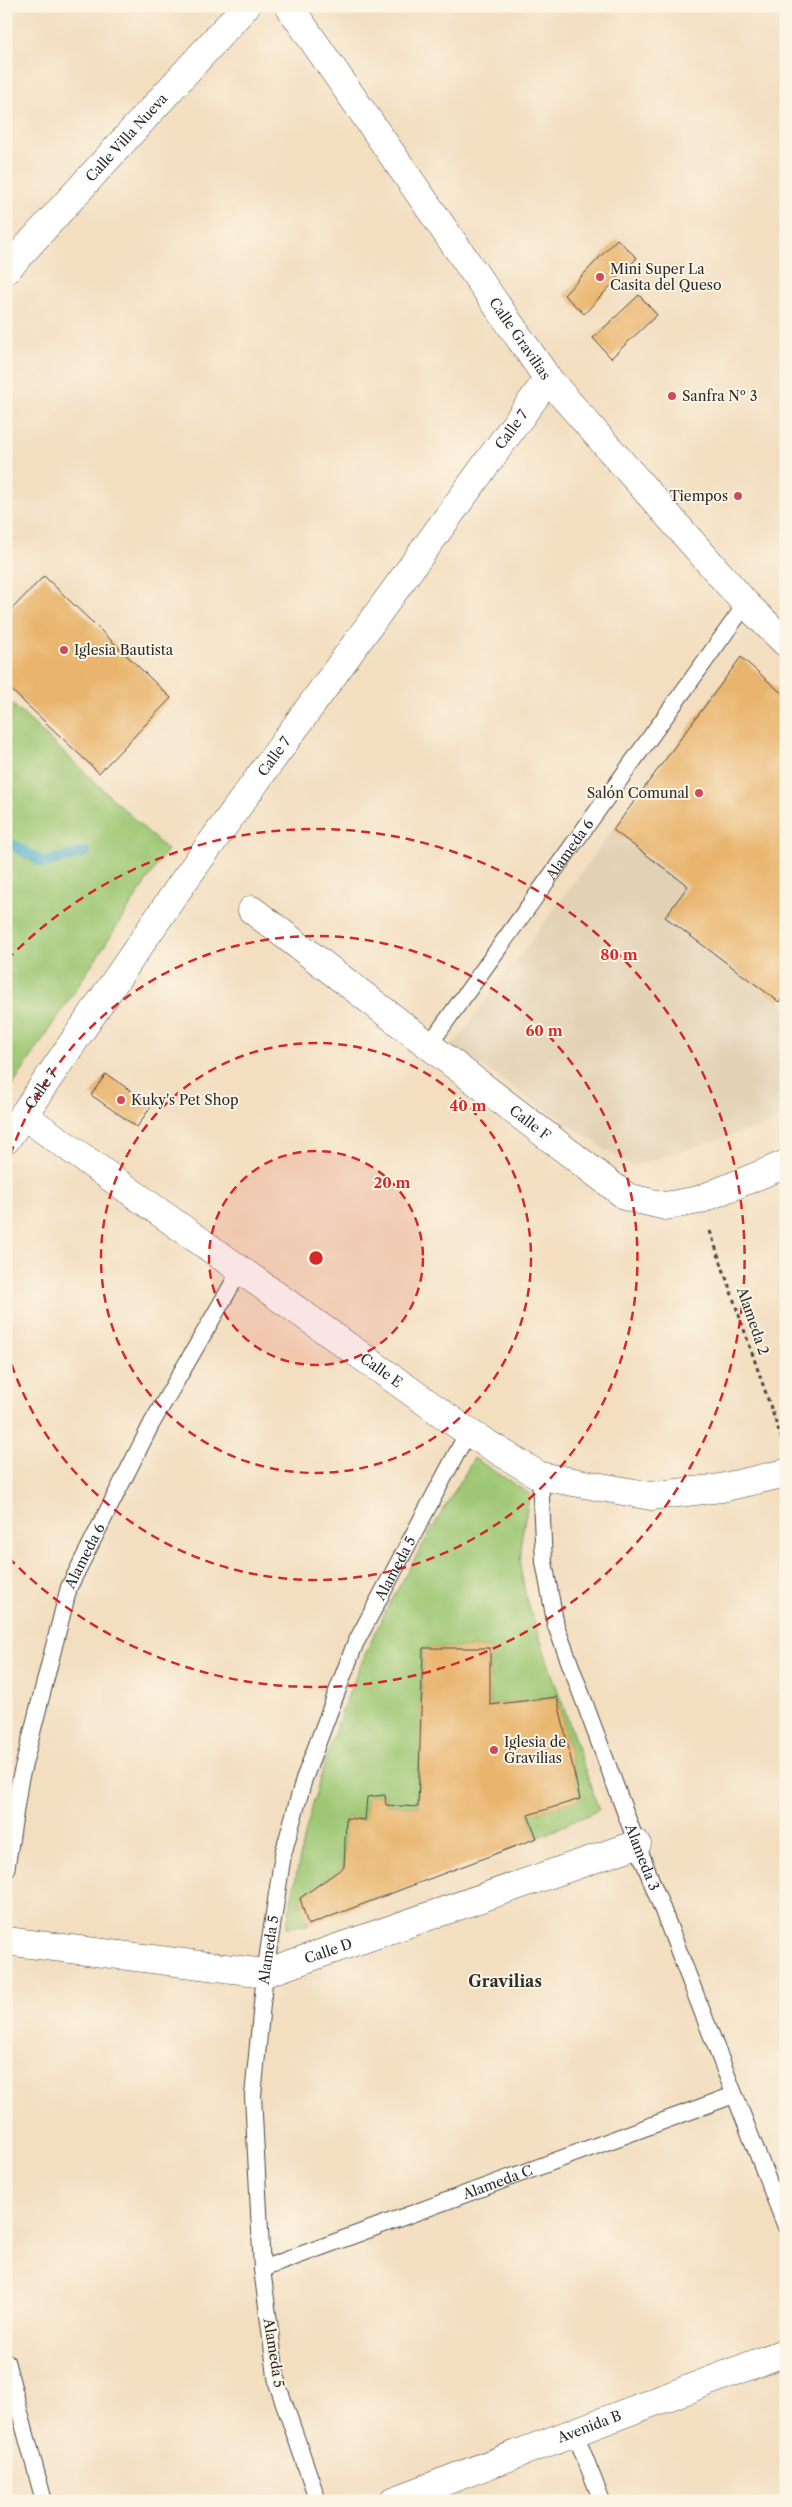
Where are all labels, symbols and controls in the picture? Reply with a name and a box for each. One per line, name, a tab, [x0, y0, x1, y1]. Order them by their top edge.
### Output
street label: Calle Villa Nueva	[82, 89, 172, 186]
place label: Mini Super La Casita del Queso	[610, 260, 721, 294]
marker: Mini Super La Casita del Queso	[594, 271, 606, 283]
street label: Calle Gravilias	[485, 294, 555, 383]
place label: Sanfra Nº 3	[682, 387, 757, 405]
marker: Sanfra Nº 3	[666, 390, 678, 402]
street label: Calle 7	[491, 406, 532, 453]
place label: Tiempos	[669, 487, 728, 505]
marker: Tiempos	[732, 490, 744, 502]
place label: Iglesia Bautista	[74, 641, 174, 659]
marker: Iglesia Bautista	[58, 644, 70, 656]
street label: Calle 7	[254, 733, 295, 780]
place label: Salón Comunal	[587, 784, 689, 802]
marker: Salón Comunal	[693, 787, 705, 799]
street label: Alameda 6	[541, 815, 598, 884]
text: 80 m	[600, 945, 638, 964]
text: 60 m	[525, 1021, 563, 1040]
street label: Calle 7	[21, 1065, 61, 1113]
place label: Kuky's Pet Shop	[131, 1091, 239, 1109]
marker: Kuky's Pet Shop	[115, 1094, 127, 1106]
text: 40 m	[449, 1096, 487, 1115]
street label: Calle F	[506, 1101, 554, 1144]
text: 20 m	[373, 1173, 411, 1192]
centre of rings	[307, 1249, 325, 1267]
street label: Alameda 2	[733, 1284, 773, 1357]
street label: Calle E	[357, 1349, 406, 1391]
street label: Alameda 6	[60, 1520, 109, 1592]
street label: Alameda 5	[370, 1533, 420, 1604]
place label: Iglesia de Gravilias	[504, 1733, 566, 1767]
marker: Iglesia de Gravilias	[488, 1744, 500, 1756]
street label: Alameda 3	[621, 1820, 663, 1893]
street label: Alameda 5	[255, 1914, 283, 1986]
street label: Calle D	[302, 1934, 355, 1968]
district label: Gravilias	[468, 1971, 542, 1991]
street label: Alameda C	[459, 2161, 535, 2204]
street label: Alameda 5	[259, 2316, 288, 2389]
street label: Avenida B	[554, 2406, 624, 2447]

